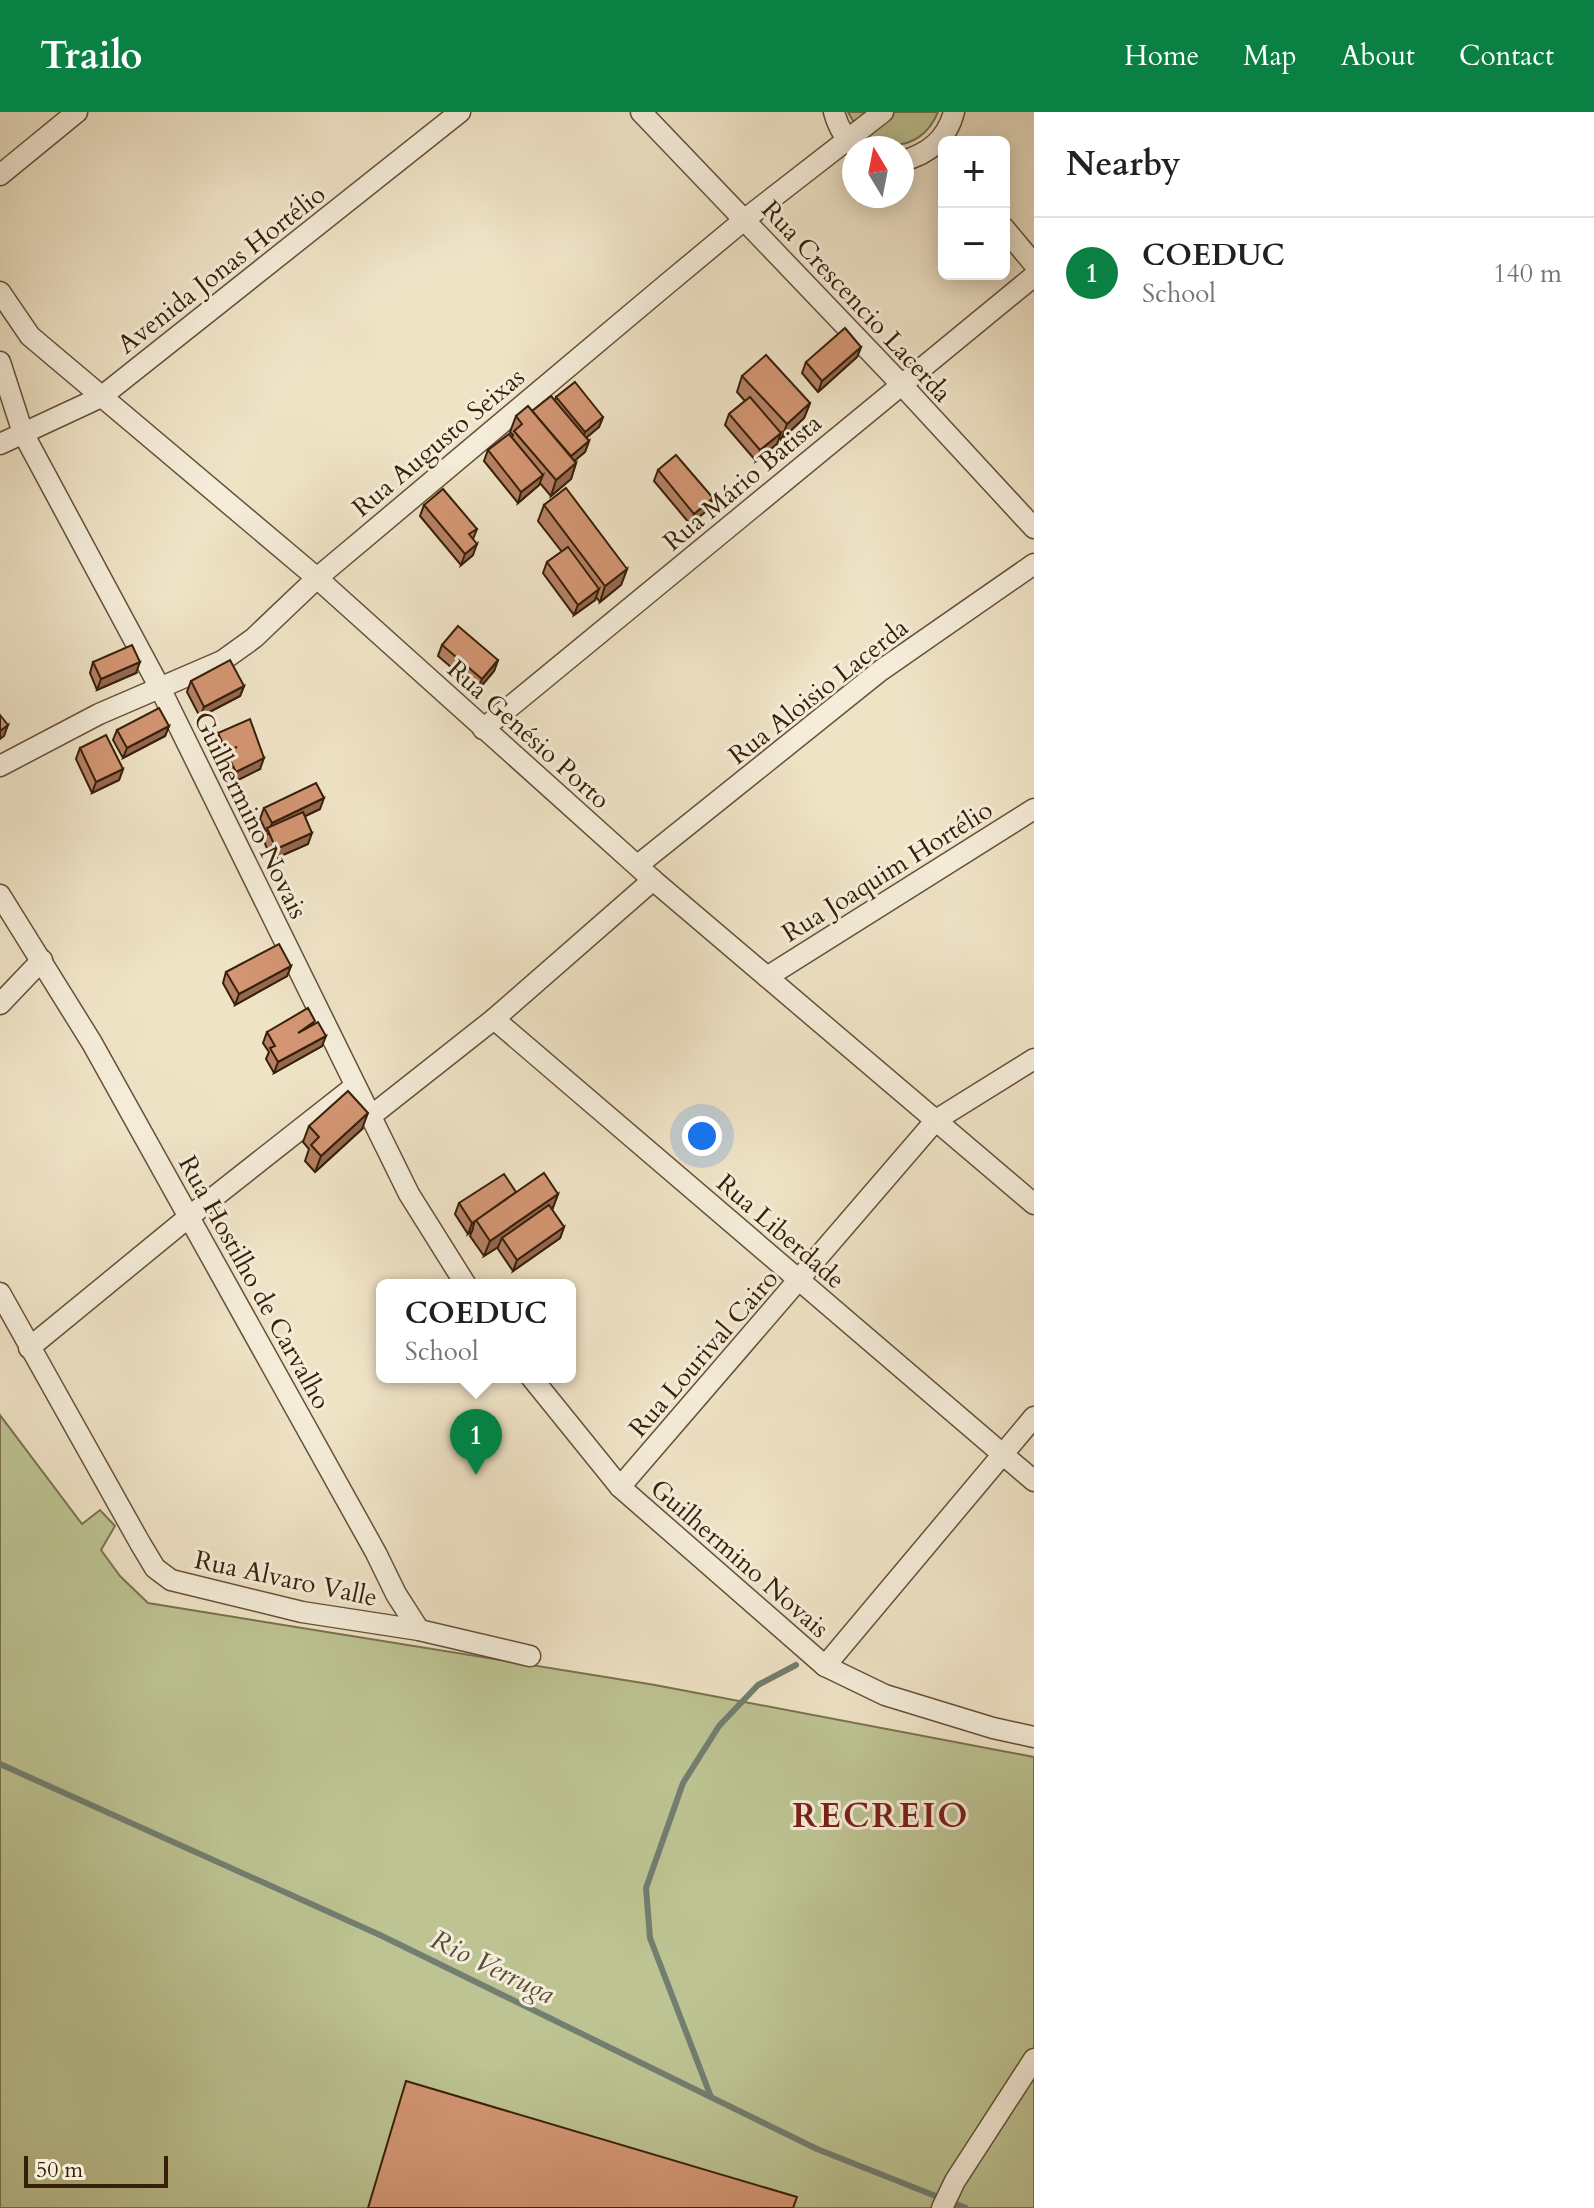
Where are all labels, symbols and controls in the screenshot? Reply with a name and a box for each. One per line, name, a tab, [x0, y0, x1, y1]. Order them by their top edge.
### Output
text: Trailo	[40, 30, 142, 82]
text: Home	[1124, 37, 1199, 75]
text: Map	[1243, 37, 1297, 75]
text: About	[1341, 37, 1415, 75]
text: Contact	[1459, 37, 1554, 75]
north arrow	[842, 136, 914, 208]
map controls	[938, 136, 1010, 280]
button: +	[938, 136, 1010, 208]
text: Nearby	[1066, 141, 1181, 187]
street label: Avenida Jonas Hortélio	[110, 177, 333, 362]
street label: Rua Crescencio Lacerda	[754, 193, 960, 410]
button: −	[938, 208, 1010, 280]
text: COEDUC	[1142, 235, 1285, 276]
text: 1	[1085, 256, 1099, 291]
text: 140 m	[1493, 256, 1562, 291]
text: School	[1142, 276, 1216, 311]
street label: Rua Augusto Seixas	[345, 360, 532, 525]
street label: Rua Mário Batista	[656, 406, 829, 559]
street label: Rua Aloisio Lacerda	[721, 610, 915, 773]
street label: Rua Genésio Porto	[440, 652, 618, 817]
street label: Guilhermino Novais	[185, 706, 316, 924]
street label: Rua Joaquim Hortélio	[775, 792, 999, 950]
your location	[682, 1116, 722, 1156]
street label: Rua Hostilho de Carvalho	[170, 1149, 339, 1415]
street label: Rua Liberdade	[709, 1166, 852, 1297]
street label: Rua Lourival Cairo	[621, 1262, 786, 1445]
popup	[376, 1279, 576, 1383]
text: COEDUC	[405, 1293, 547, 1334]
text: School	[405, 1334, 479, 1369]
pin: 1	[450, 1409, 502, 1475]
street label: Guilhermino Novais	[643, 1471, 836, 1646]
street label: Rua Alvaro Valle	[191, 1542, 380, 1615]
district label: RECREIO	[792, 1793, 970, 1839]
water label: Rio Verruga	[424, 1921, 561, 2013]
scale bar	[24, 2152, 168, 2188]
text: 50 m	[36, 2155, 83, 2185]

